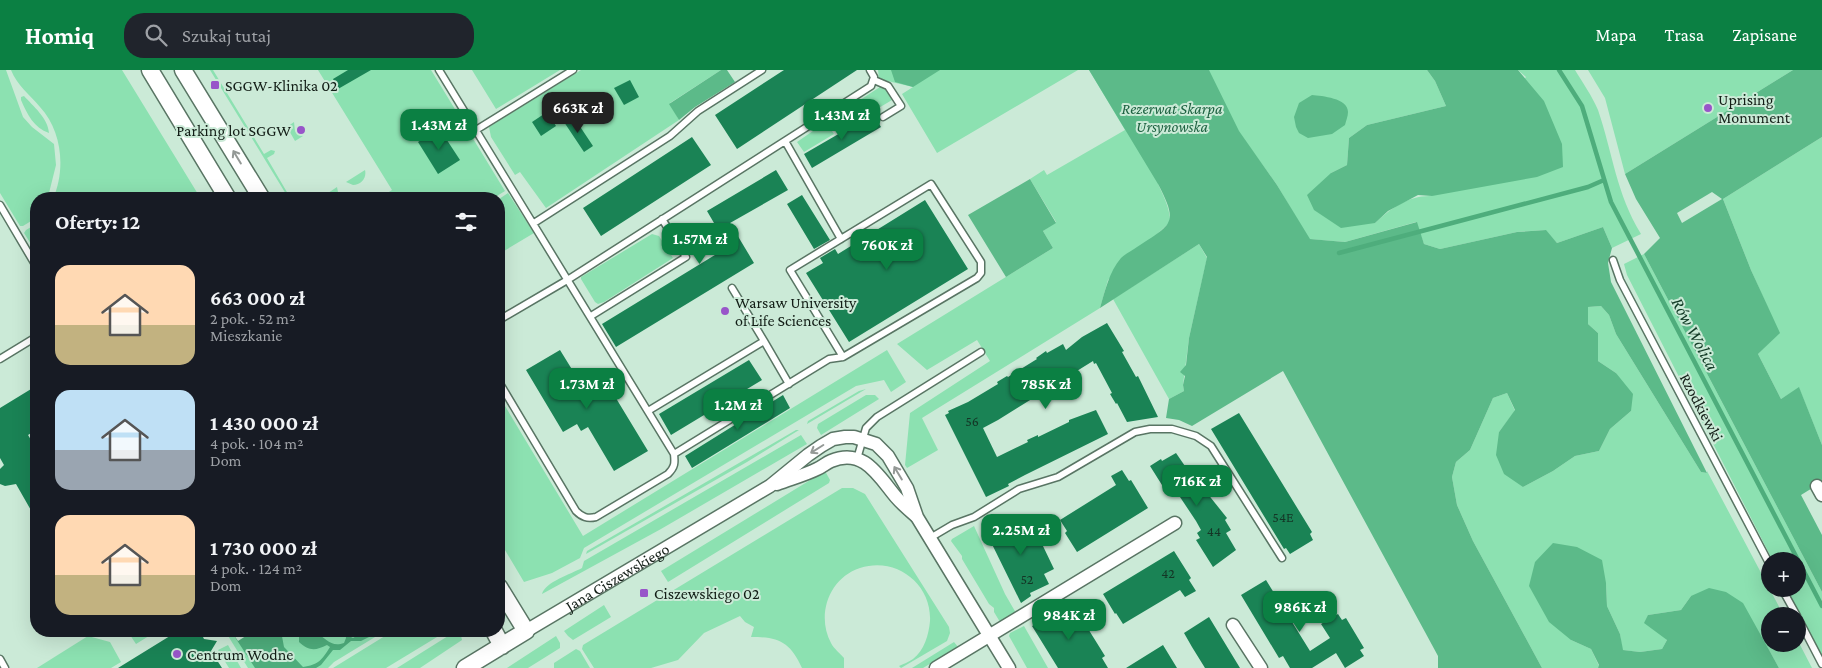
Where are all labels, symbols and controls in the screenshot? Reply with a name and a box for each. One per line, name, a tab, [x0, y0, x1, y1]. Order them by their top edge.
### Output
search box	[124, 13, 474, 58]
icon: search	[142, 21, 170, 49]
text: Homiq	[25, 22, 94, 49]
text: Szukaj tutaj	[182, 25, 271, 46]
text: Mapa	[1596, 25, 1637, 45]
text: Trasa	[1665, 25, 1704, 45]
text: Zapisane	[1732, 25, 1797, 45]
place label: SGGW-Klinika 02	[225, 77, 338, 94]
marker: SGGW-Klinika 02	[209, 79, 221, 91]
place label: Uprising Monument	[1718, 91, 1791, 126]
pin: 663K zł	[532, 92, 624, 134]
pin: 1.43M zł	[790, 98, 894, 141]
text: 663K zł	[553, 99, 603, 116]
park label: Rezerwat Skarpa Ursynowska	[1122, 100, 1223, 136]
marker: Uprising Monument	[1702, 102, 1714, 114]
text: 1.43M zł	[814, 106, 870, 123]
pin: 1.43M zł	[387, 108, 491, 151]
text: 1.43M zł	[411, 116, 467, 133]
place label: Parking lot SGGW	[176, 122, 291, 140]
marker: Parking lot SGGW	[295, 124, 307, 136]
one-way arrow	[231, 151, 241, 165]
icon: filters	[452, 208, 480, 236]
text: Oferty: 12	[55, 210, 140, 234]
pin: 1.57M zł	[648, 222, 752, 265]
pin: 760K zł	[841, 228, 933, 271]
text: 1.57M zł	[673, 230, 727, 247]
text: 760K zł	[861, 236, 913, 253]
icon: home	[95, 285, 155, 345]
text: 663 000 zł	[210, 286, 305, 310]
place label: Warsaw University of Life Sciences	[735, 294, 857, 329]
water label: Rów Wolica	[1667, 294, 1723, 374]
marker: Warsaw University of Life Sciences	[719, 305, 731, 317]
text: 2 pok. · 52 m²	[210, 310, 295, 327]
text: Mieszkanie	[210, 327, 282, 344]
pin: 1.73M zł	[535, 368, 639, 410]
pin: 785K zł	[1000, 368, 1092, 410]
street label: Rzodkiewki	[1677, 370, 1727, 444]
text: 1.73M zł	[560, 375, 614, 392]
text: 785K zł	[1021, 375, 1071, 392]
pin: 1.2M zł	[692, 388, 784, 431]
text: 1.2M zł	[714, 396, 762, 413]
icon: home	[95, 410, 155, 470]
text: 1 430 000 zł	[210, 411, 318, 435]
house number: 56	[965, 413, 979, 429]
text: 4 pok. · 104 m²	[210, 435, 303, 452]
one-way arrow	[810, 444, 824, 454]
text: Dom	[210, 452, 241, 469]
pin: 716K zł	[1151, 464, 1243, 507]
one-way arrow	[892, 466, 902, 480]
text: 716K zł	[1173, 472, 1221, 489]
house number: 54E	[1272, 509, 1294, 525]
pin: 2.25M zł	[969, 514, 1073, 556]
text: 2.25M zł	[992, 521, 1050, 538]
house number: 44	[1207, 523, 1221, 539]
icon: home	[95, 535, 155, 595]
text: 1 730 000 zł	[210, 536, 317, 560]
street label: Jana Ciszewskiego	[561, 540, 672, 616]
map controls	[1761, 552, 1806, 652]
button: +	[1761, 552, 1806, 597]
text: 4 pok. · 124 m²	[210, 560, 302, 577]
house number: 42	[1161, 565, 1175, 581]
house number: 52	[1021, 571, 1034, 587]
text: Dom	[210, 577, 241, 594]
place label: Ciszewskiego 02	[654, 585, 760, 603]
marker: Ciszewskiego 02	[638, 587, 650, 599]
pin: 986K zł	[1254, 590, 1346, 633]
pin: 984K zł	[1023, 598, 1115, 641]
text: 986K zł	[1274, 598, 1326, 615]
text: 984K zł	[1043, 606, 1095, 623]
button: −	[1761, 607, 1806, 652]
place label: Centrum Wodne	[187, 646, 293, 663]
marker: Centrum Wodne	[171, 648, 183, 660]

